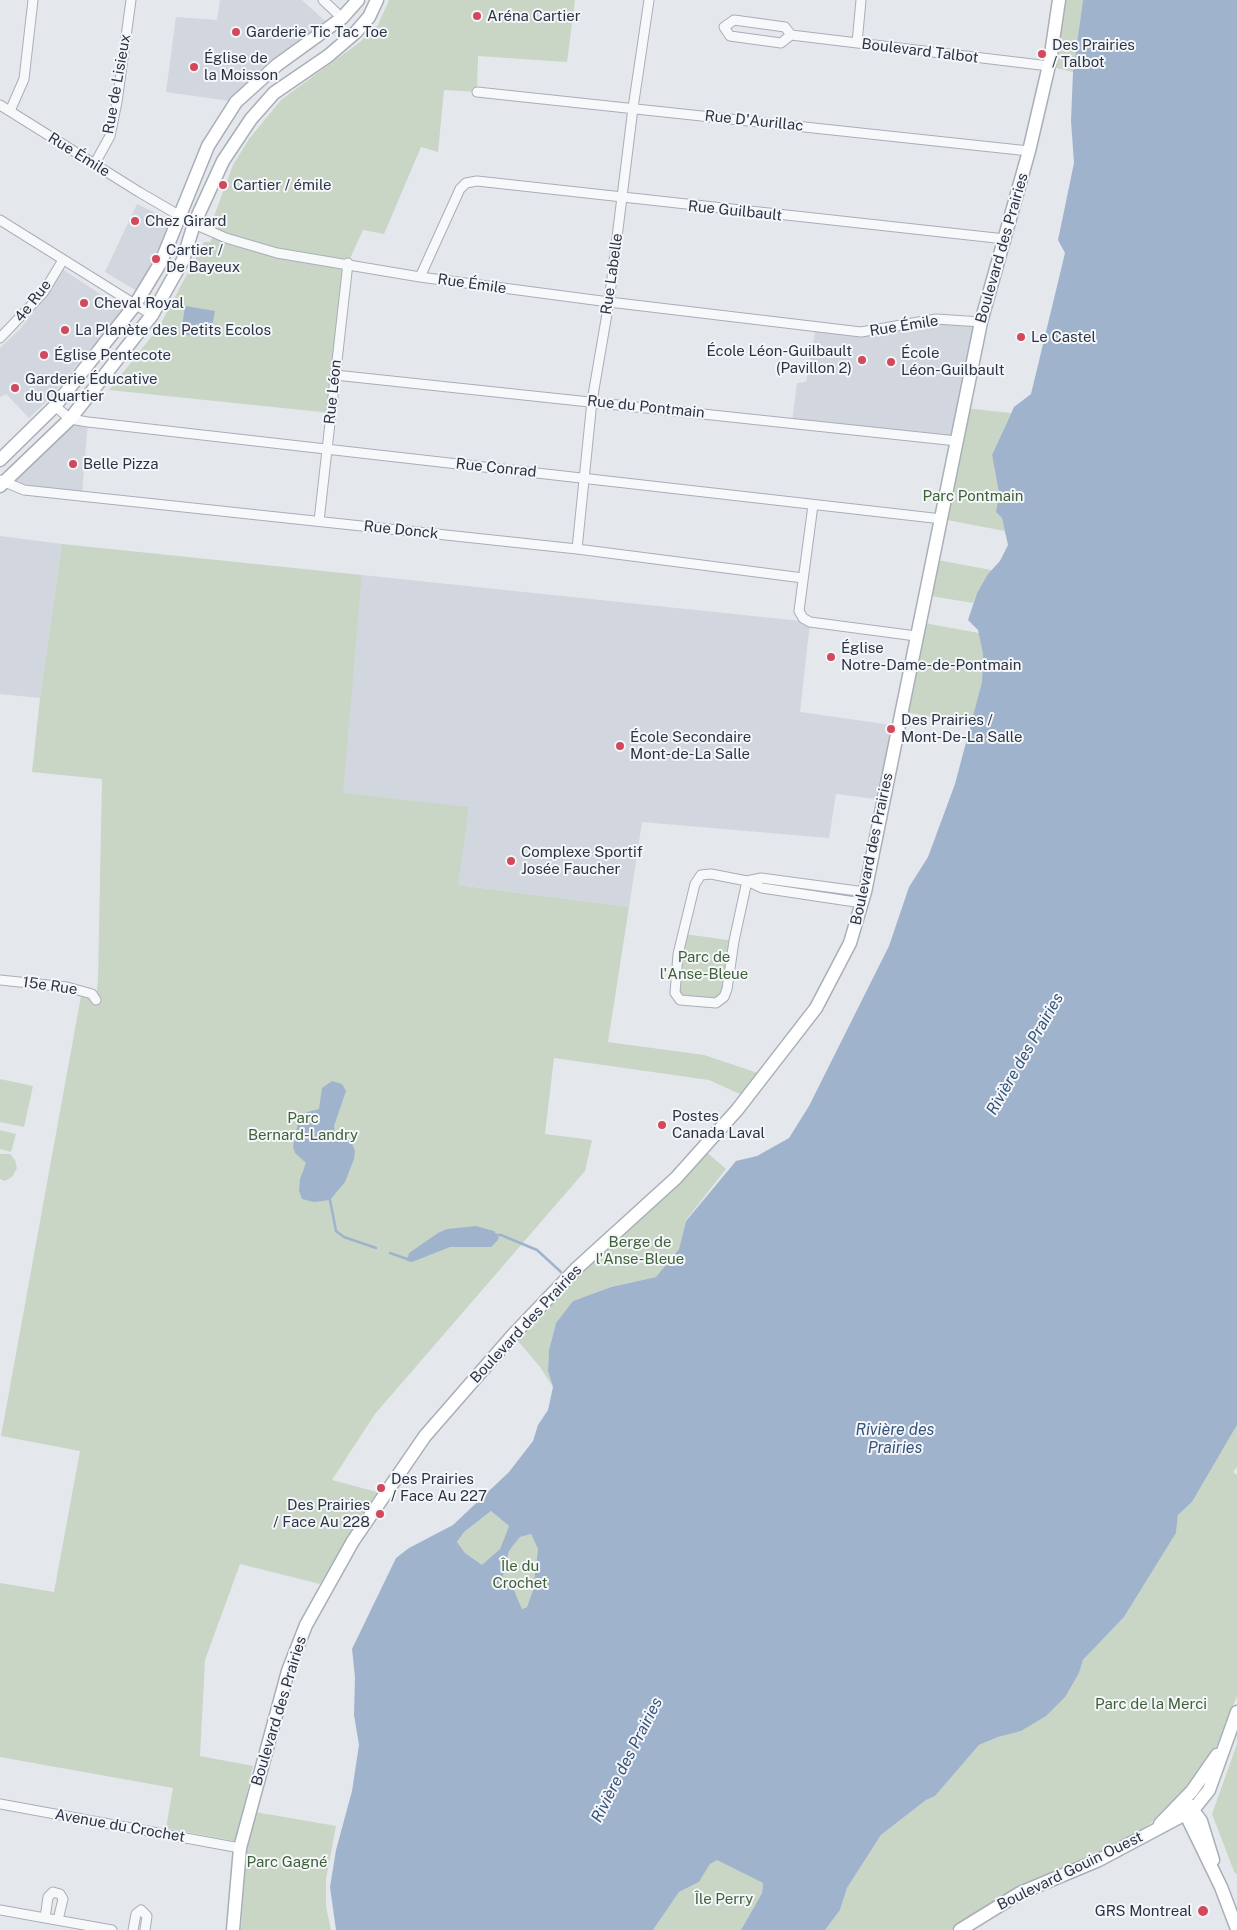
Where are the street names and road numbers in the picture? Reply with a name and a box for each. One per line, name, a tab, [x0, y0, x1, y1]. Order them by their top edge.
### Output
street label: Rue de Lisieux	[99, 33, 135, 135]
street label: Boulevard Talbot	[861, 35, 979, 67]
street label: Rue D'Aurillac	[704, 107, 804, 135]
street label: Rue Émile	[45, 129, 113, 181]
street label: Boulevard des Prairies	[972, 171, 1032, 325]
street label: Rue Guilbault	[687, 197, 783, 225]
street label: Rue Labelle	[597, 232, 627, 316]
street label: Rue Émile	[436, 270, 508, 298]
street label: 4e Rue	[11, 276, 55, 326]
street label: Rue Émile	[868, 312, 940, 340]
street label: Rue Léon	[321, 359, 345, 425]
street label: Rue du Pontmain	[586, 392, 706, 422]
street label: Rue Conrad	[455, 455, 537, 481]
street label: Rue Donck	[363, 517, 439, 543]
street label: Boulevard des Prairies	[847, 771, 897, 927]
street label: 15e Rue	[21, 973, 79, 999]
street label: Boulevard des Prairies	[466, 1261, 586, 1387]
street label: Boulevard des Prairies	[248, 1634, 310, 1788]
street label: Avenue du Crochet	[54, 1806, 186, 1846]
street label: Boulevard Gouin Ouest	[994, 1828, 1146, 1914]

